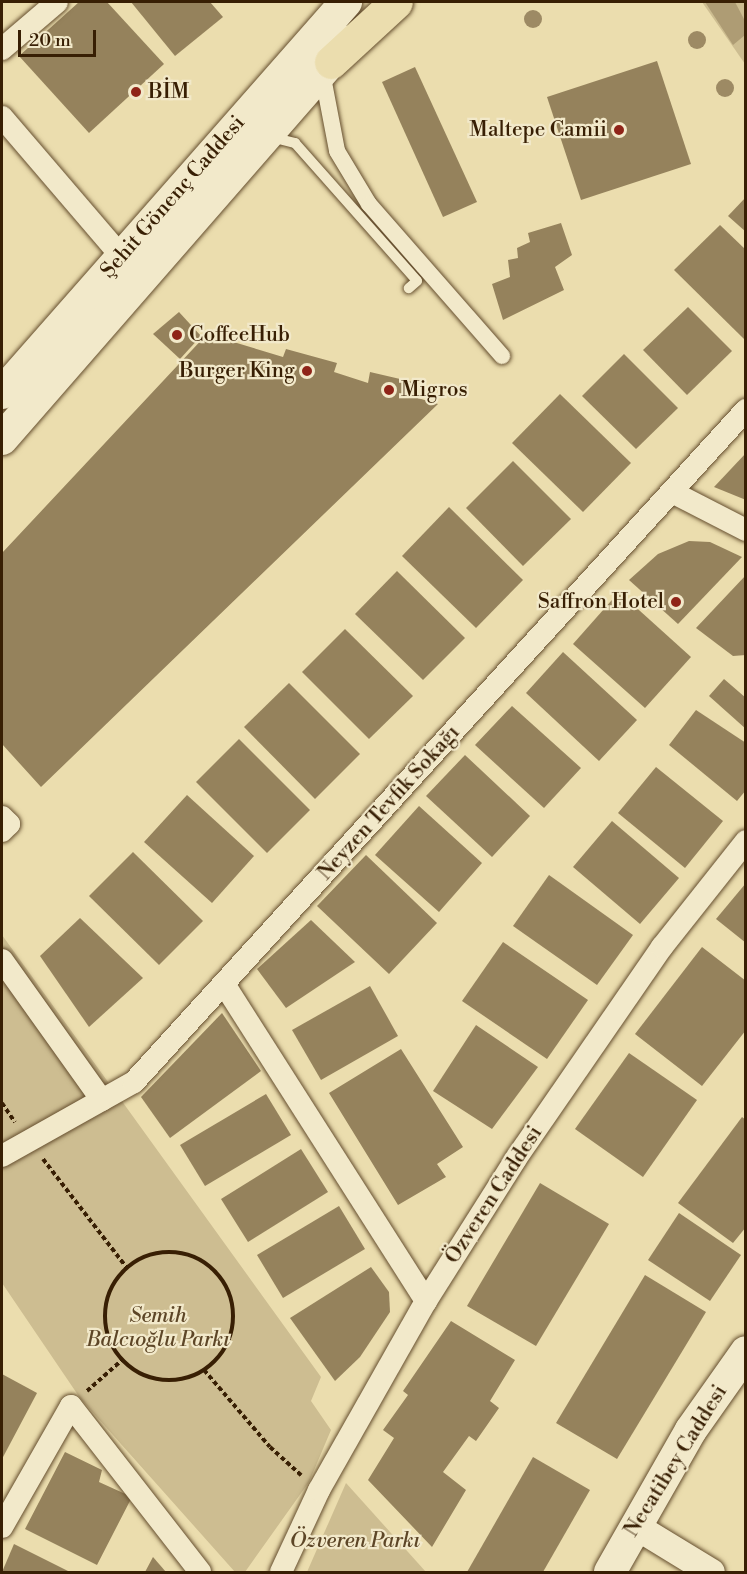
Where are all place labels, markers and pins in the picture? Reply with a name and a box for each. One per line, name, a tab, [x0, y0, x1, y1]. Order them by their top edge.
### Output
place label: BİM	[148, 79, 189, 105]
marker: BİM	[129, 85, 143, 99]
place label: Maltepe Camii	[469, 117, 607, 143]
marker: Maltepe Camii	[612, 123, 626, 137]
place label: CoffeeHub	[189, 322, 290, 348]
marker: CoffeeHub	[170, 328, 184, 342]
place label: Burger King	[179, 358, 295, 384]
marker: Burger King	[300, 364, 314, 378]
place label: Migros	[401, 377, 468, 403]
marker: Migros	[382, 383, 396, 397]
place label: Saffron Hotel	[538, 589, 664, 615]
marker: Saffron Hotel	[669, 595, 683, 609]

